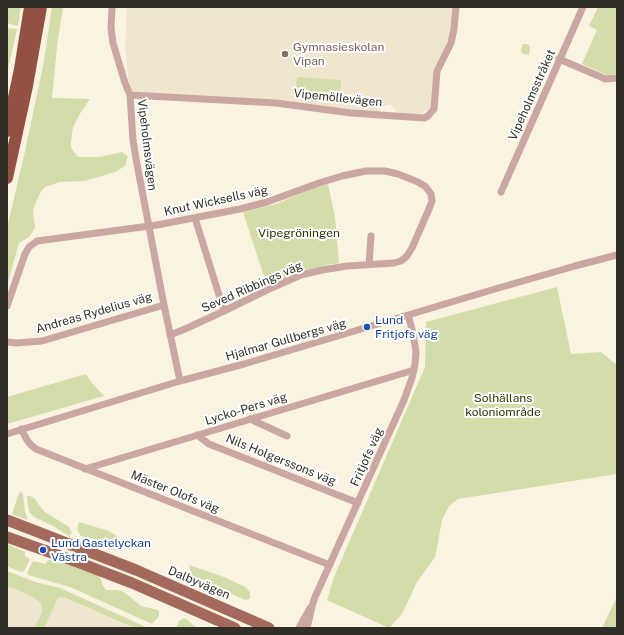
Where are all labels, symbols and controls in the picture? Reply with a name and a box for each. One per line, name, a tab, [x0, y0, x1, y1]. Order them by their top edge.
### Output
place label: Gymnasieskolan Vipan	[293, 40, 384, 68]
street label: Vipeholmsstråket	[505, 47, 559, 143]
marker: Gymnasieskolan Vipan	[280, 49, 290, 59]
street label: Vipemöllevägen	[293, 86, 383, 110]
street label: Vipeholmsvägen	[134, 98, 160, 192]
street label: Knut Wicksells väg	[163, 183, 269, 219]
park label: Vipegröningen	[258, 226, 340, 240]
street label: Seved Ribbings väg	[199, 258, 305, 316]
street label: Andreas Rydelius väg	[34, 289, 154, 337]
place label: Lund Fritjofs väg	[375, 313, 438, 341]
street label: Hjalmar Gullbergs väg	[224, 316, 348, 364]
marker: Lund Fritjofs väg	[362, 322, 372, 332]
street label: Lycko-Pers väg	[203, 390, 289, 428]
park label: Solhällans koloniområde	[465, 391, 541, 419]
street label: Fritjofs väg	[348, 425, 386, 489]
street label: Nils Holgerssons väg	[224, 431, 338, 489]
street label: Mäster Olofs väg	[129, 468, 221, 516]
place label: Lund Gastelyckan Västra	[51, 536, 151, 564]
marker: Lund Gastelyckan Västra	[38, 545, 48, 555]
street label: Dalbyvägen	[166, 564, 232, 602]

